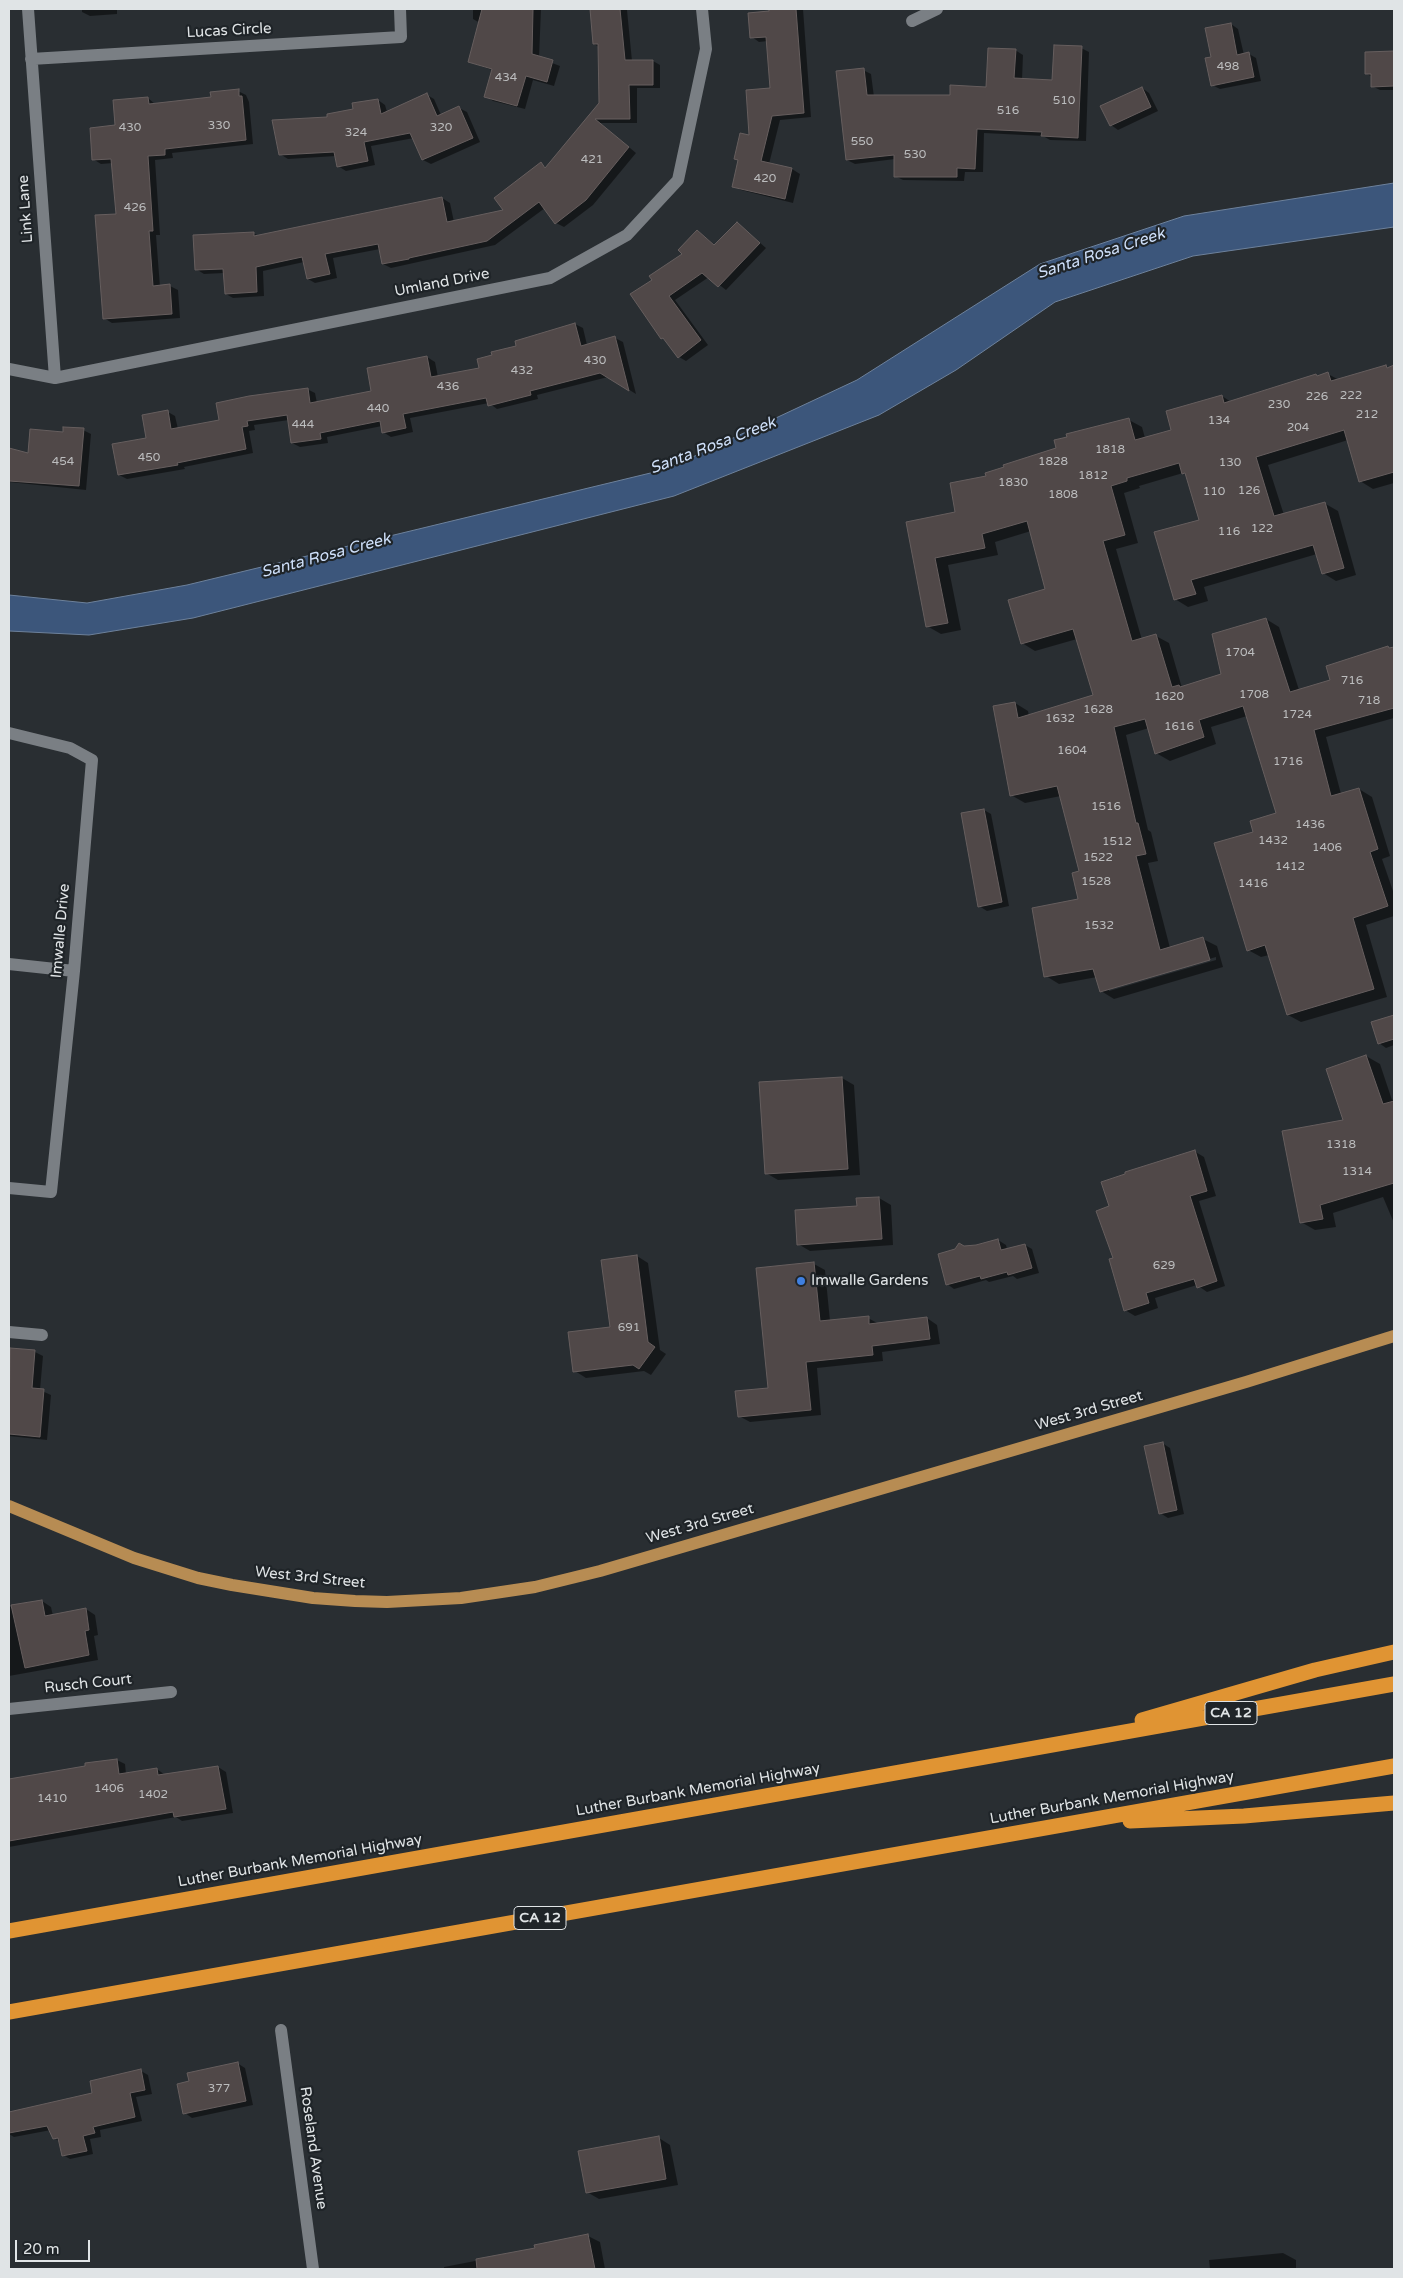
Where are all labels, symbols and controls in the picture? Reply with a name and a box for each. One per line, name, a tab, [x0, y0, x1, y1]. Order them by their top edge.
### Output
street label: Lucas Circle	[186, 20, 272, 42]
house number: 498	[1217, 60, 1239, 74]
house number: 434	[495, 71, 517, 85]
house number: 510	[1053, 94, 1075, 108]
house number: 516	[997, 104, 1019, 118]
house number: 330	[208, 119, 230, 133]
house number: 430	[119, 121, 141, 135]
house number: 320	[430, 121, 452, 135]
house number: 324	[345, 126, 367, 140]
house number: 550	[851, 135, 873, 149]
house number: 530	[904, 148, 926, 162]
house number: 421	[581, 153, 603, 167]
house number: 420	[754, 172, 776, 186]
street label: Link Lane	[15, 174, 37, 244]
house number: 426	[124, 201, 146, 215]
water label: Santa Rosa Creek	[1035, 224, 1167, 284]
street label: Umland Drive	[393, 265, 491, 301]
house number: 430	[584, 354, 606, 368]
house number: 432	[511, 364, 533, 378]
house number: 436	[437, 380, 459, 394]
house number: 222	[1340, 389, 1362, 403]
house number: 226	[1306, 390, 1328, 404]
house number: 230	[1268, 398, 1290, 412]
house number: 440	[367, 402, 389, 416]
house number: 212	[1356, 408, 1378, 422]
water label: Santa Rosa Creek	[647, 413, 779, 479]
house number: 134	[1208, 414, 1230, 428]
house number: 444	[292, 418, 314, 432]
house number: 204	[1287, 421, 1309, 435]
house number: 1818	[1095, 443, 1125, 457]
house number: 450	[138, 451, 160, 465]
house number: 454	[52, 455, 74, 469]
house number: 1828	[1038, 455, 1068, 469]
house number: 130	[1219, 456, 1241, 470]
house number: 1812	[1078, 469, 1108, 483]
house number: 1830	[998, 476, 1028, 490]
house number: 126	[1238, 484, 1260, 498]
house number: 110	[1203, 485, 1225, 499]
house number: 1808	[1048, 488, 1078, 502]
house number: 122	[1251, 522, 1273, 536]
house number: 116	[1218, 525, 1240, 539]
water label: Santa Rosa Creek	[259, 529, 393, 583]
house number: 1704	[1225, 646, 1255, 660]
house number: 716	[1341, 674, 1363, 688]
house number: 1708	[1239, 688, 1269, 702]
house number: 1620	[1154, 690, 1184, 704]
house number: 718	[1358, 694, 1380, 708]
house number: 1628	[1083, 703, 1113, 717]
house number: 1724	[1282, 708, 1312, 722]
house number: 1632	[1045, 712, 1075, 726]
house number: 1616	[1164, 720, 1194, 734]
house number: 1604	[1057, 744, 1087, 758]
house number: 1716	[1273, 755, 1303, 769]
house number: 1516	[1091, 800, 1121, 814]
house number: 1436	[1295, 818, 1325, 832]
house number: 1432	[1258, 834, 1288, 848]
house number: 1512	[1102, 835, 1132, 849]
house number: 1406	[1312, 841, 1342, 855]
house number: 1522	[1083, 851, 1113, 865]
house number: 1412	[1275, 860, 1305, 874]
house number: 1528	[1081, 875, 1111, 889]
house number: 1416	[1238, 877, 1268, 891]
street label: Imwalle Drive	[48, 883, 74, 979]
house number: 1532	[1084, 919, 1114, 933]
house number: 1318	[1326, 1138, 1356, 1152]
house number: 1314	[1342, 1165, 1372, 1179]
house number: 629	[1153, 1259, 1175, 1273]
place label: Imwalle Gardens	[811, 1272, 928, 1290]
marker: Imwalle Gardens	[795, 1275, 807, 1287]
house number: 691	[618, 1321, 640, 1335]
street label: West 3rd Street	[1033, 1387, 1145, 1435]
street label: West 3rd Street	[644, 1500, 756, 1548]
street label: West 3rd Street	[254, 1563, 366, 1593]
street label: Rusch Court	[43, 1670, 133, 1698]
road number: CA 12	[1205, 1702, 1257, 1725]
street label: Luther Burbank Memorial Highway	[574, 1760, 822, 1820]
street label: Luther Burbank Memorial Highway	[988, 1768, 1236, 1828]
house number: 1406	[94, 1782, 124, 1796]
house number: 1402	[138, 1788, 168, 1802]
house number: 1410	[37, 1792, 67, 1806]
street label: Luther Burbank Memorial Highway	[176, 1831, 424, 1891]
road number: CA 12	[514, 1906, 566, 1930]
house number: 377	[208, 2082, 230, 2096]
street label: Roseland Avenue	[295, 2085, 331, 2211]
scale bar	[18, 2230, 92, 2262]
text: 20 m	[23, 2240, 60, 2258]

